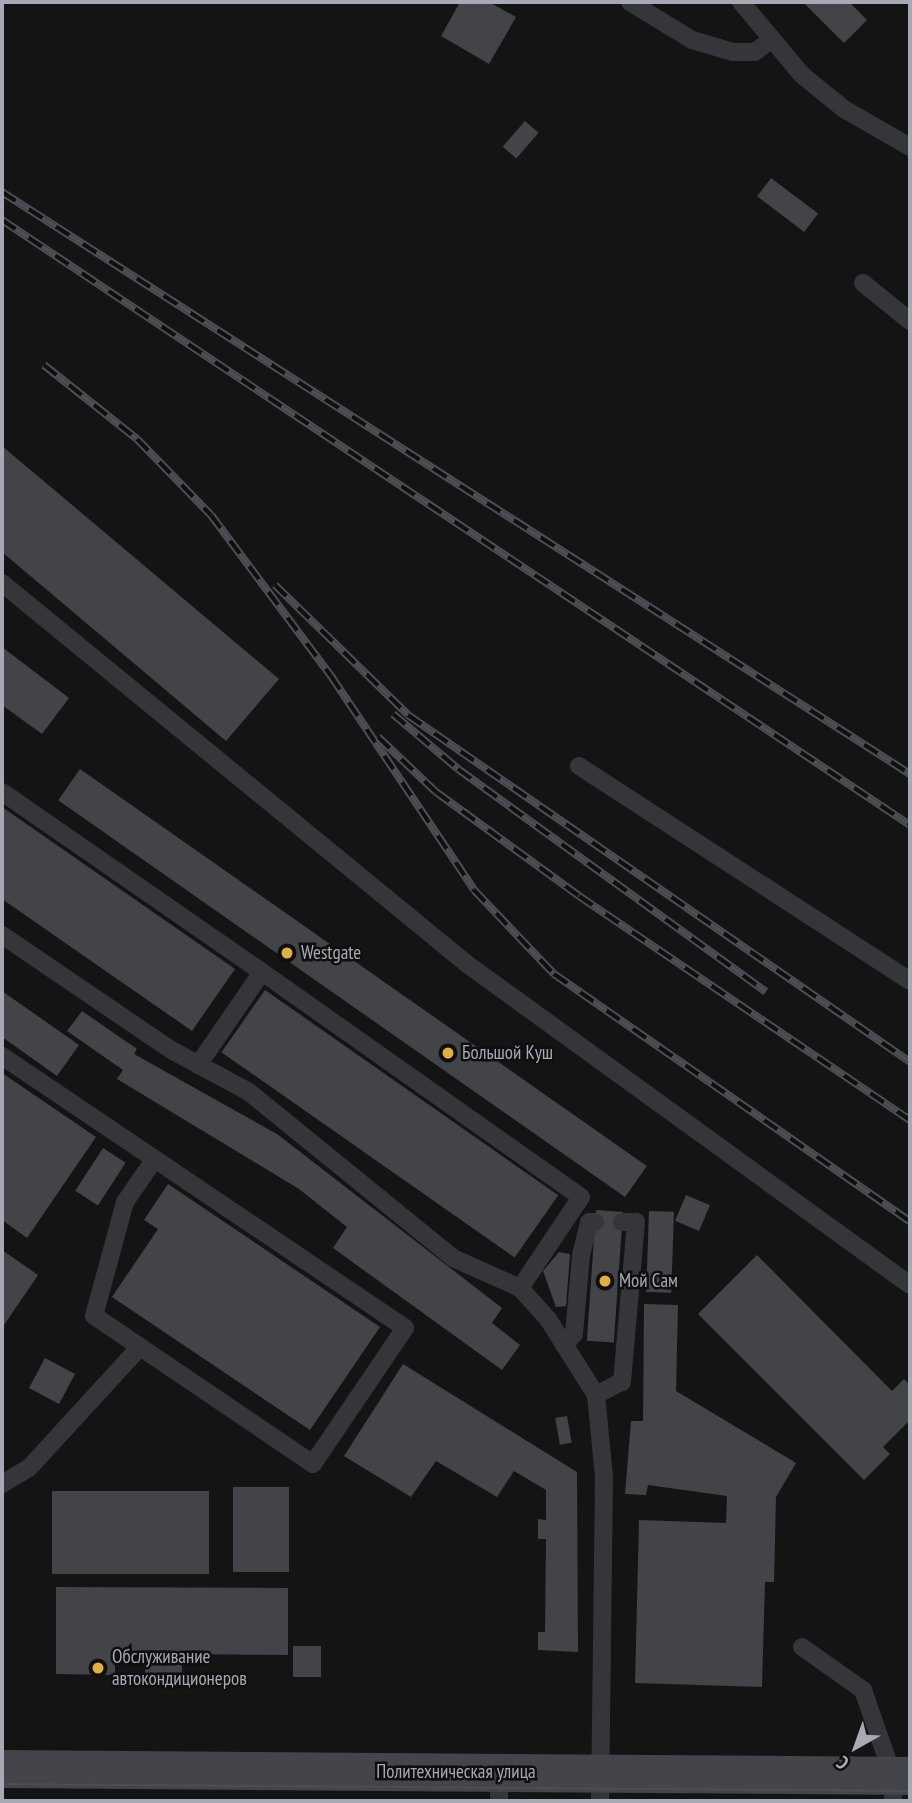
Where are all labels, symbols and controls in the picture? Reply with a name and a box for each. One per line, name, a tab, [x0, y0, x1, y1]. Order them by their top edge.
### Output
place label: Westgate	[301, 942, 361, 964]
marker: Westgate	[279, 945, 295, 961]
place label: Большой Куш	[462, 1042, 553, 1064]
marker: Большой Куш	[440, 1045, 456, 1061]
place label: Мой Сам	[619, 1270, 678, 1292]
marker: Мой Сам	[597, 1273, 613, 1289]
place label: Обслуживание автокондиционеров	[112, 1646, 247, 1690]
marker: Обслуживание автокондиционеров	[90, 1660, 106, 1676]
north arrow	[821, 1712, 891, 1782]
text: С	[831, 1751, 854, 1775]
street label: Политехническая улица	[376, 1761, 536, 1783]

